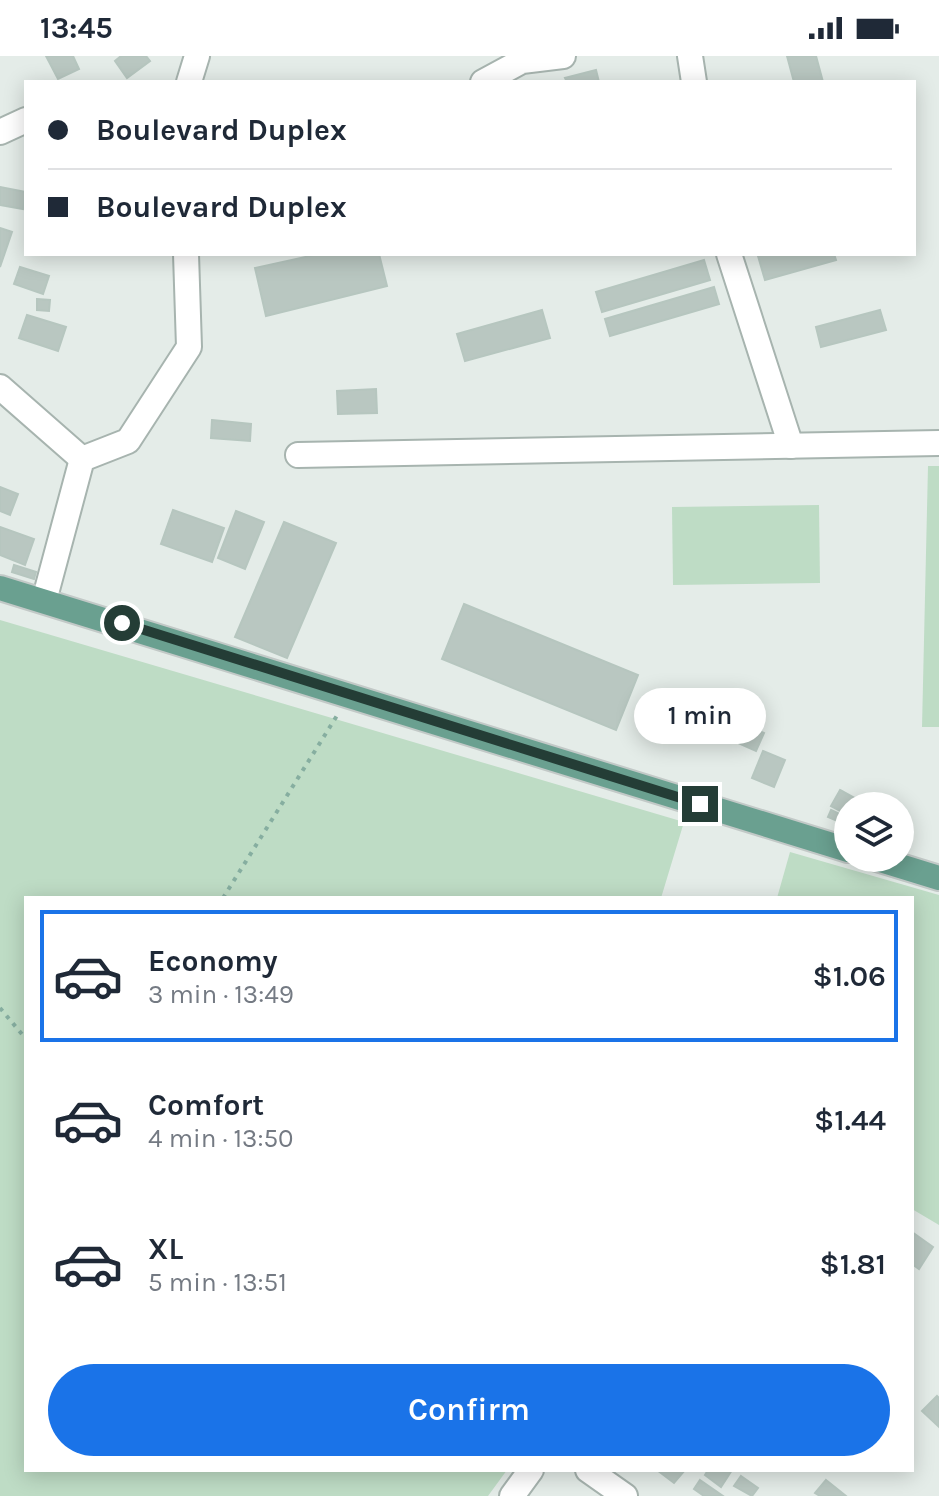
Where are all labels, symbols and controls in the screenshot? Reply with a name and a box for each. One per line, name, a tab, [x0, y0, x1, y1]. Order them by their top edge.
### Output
text: 13:45	[40, 10, 113, 46]
text: Boulevard Duplex	[96, 112, 347, 148]
text: Boulevard Duplex	[96, 189, 347, 225]
route start	[104, 605, 140, 641]
callout: 1 min	[634, 688, 766, 744]
text: 1 min	[668, 700, 732, 731]
route end	[682, 786, 718, 822]
map controls	[834, 792, 914, 872]
button: layers	[834, 792, 914, 872]
icon: car	[52, 940, 124, 1012]
text: Economy	[148, 943, 278, 979]
text: $1.06	[813, 958, 886, 994]
text: 3 min · 13:49	[148, 979, 294, 1010]
icon: car	[52, 1084, 124, 1156]
text: Comfort	[148, 1087, 264, 1123]
text: $1.44	[814, 1102, 886, 1138]
text: 4 min · 13:50	[148, 1123, 294, 1154]
icon: car	[52, 1228, 124, 1300]
text: XL	[148, 1231, 183, 1267]
text: $1.81	[820, 1246, 886, 1282]
text: 5 min · 13:51	[148, 1267, 287, 1298]
button: Confirm	[48, 1364, 890, 1456]

